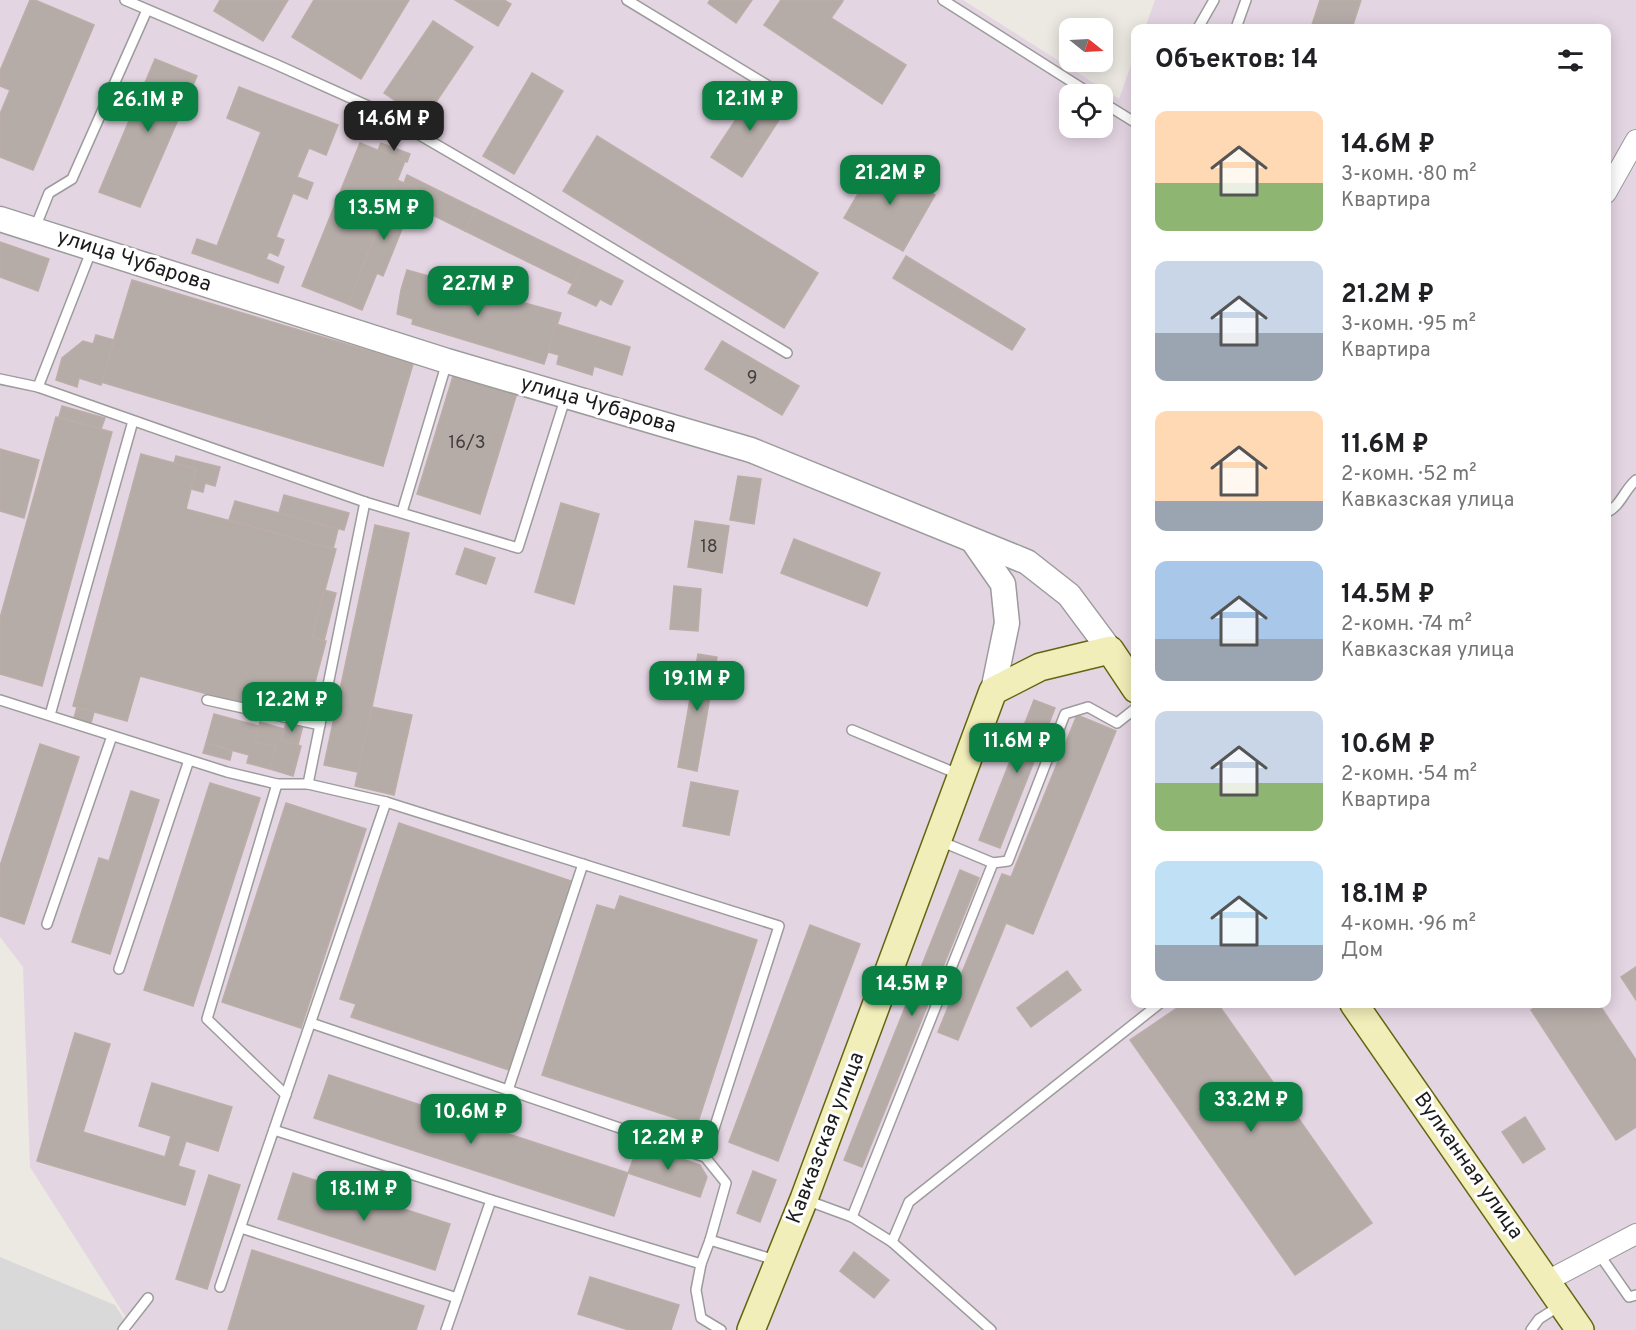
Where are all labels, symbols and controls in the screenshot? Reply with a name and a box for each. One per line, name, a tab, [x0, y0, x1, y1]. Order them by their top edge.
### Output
north arrow	[1059, 18, 1113, 72]
map controls	[1059, 18, 1113, 138]
text: Объектов: 14	[1155, 44, 1318, 77]
icon: filters	[1554, 44, 1587, 77]
pin: 12.1M ₽	[695, 81, 805, 132]
pin: 26.1M ₽	[93, 82, 203, 133]
button: locate	[1059, 84, 1113, 138]
text: 12.1M ₽	[716, 87, 784, 113]
text: 26.1M ₽	[112, 88, 184, 114]
pin: 14.6M ₽	[339, 101, 449, 152]
text: 14.6M ₽	[358, 107, 430, 133]
text: 14.6M ₽	[1341, 129, 1435, 162]
icon: home	[1203, 135, 1275, 207]
pin: 21.2M ₽	[835, 155, 945, 206]
text: 21.2M ₽	[854, 161, 926, 187]
text: 3-комн. · 80 m²	[1341, 162, 1476, 188]
text: Квартира	[1341, 188, 1430, 214]
pin: 13.5M ₽	[329, 190, 439, 241]
text: 13.5M ₽	[349, 196, 419, 222]
street label: улица Чубарова	[53, 223, 215, 299]
pin: 22.7M ₽	[423, 266, 533, 317]
text: 22.7M ₽	[442, 272, 514, 298]
text: 21.2M ₽	[1341, 279, 1434, 312]
icon: home	[1203, 285, 1275, 357]
text: 3-комн. · 95 m²	[1341, 312, 1476, 338]
text: Квартира	[1341, 338, 1430, 364]
house number: 9	[747, 367, 757, 390]
street label: улица Чубарова	[517, 370, 679, 440]
text: 11.6M ₽	[1341, 429, 1429, 462]
house number: 16/3	[448, 432, 486, 455]
icon: home	[1203, 435, 1275, 507]
text: 2-комн. · 52 m²	[1341, 462, 1476, 488]
text: Кавказская улица	[1341, 488, 1514, 514]
house number: 18	[700, 536, 718, 559]
text: 14.5M ₽	[1341, 579, 1435, 612]
icon: home	[1203, 585, 1275, 657]
text: 2-комн. · 74 m²	[1341, 612, 1472, 638]
text: Кавказская улица	[1341, 638, 1514, 664]
pin: 19.1M ₽	[642, 661, 752, 712]
text: 19.1M ₽	[663, 667, 731, 693]
pin: 12.2M ₽	[237, 682, 347, 733]
text: 12.2M ₽	[256, 688, 328, 714]
pin: 11.6M ₽	[962, 723, 1072, 774]
text: 11.6M ₽	[983, 729, 1051, 755]
text: 10.6M ₽	[1341, 729, 1435, 762]
icon: home	[1203, 735, 1275, 807]
text: 2-комн. · 54 m²	[1341, 762, 1477, 788]
text: Квартира	[1341, 788, 1430, 814]
text: 18.1M ₽	[1341, 879, 1428, 912]
icon: home	[1203, 885, 1275, 957]
text: 4-комн. · 96 m²	[1341, 912, 1476, 938]
text: Дом	[1341, 938, 1383, 964]
pin: 14.5M ₽	[857, 966, 967, 1017]
text: 14.5M ₽	[876, 972, 948, 998]
street label: Кавказская улица	[781, 1048, 871, 1228]
pin: 33.2M ₽	[1196, 1082, 1306, 1133]
street label: Вулканная улица	[1407, 1087, 1529, 1245]
text: 33.2M ₽	[1214, 1088, 1288, 1114]
pin: 10.6M ₽	[416, 1094, 526, 1145]
text: 10.6M ₽	[435, 1100, 507, 1126]
pin: 12.2M ₽	[613, 1120, 723, 1171]
text: 12.2M ₽	[632, 1126, 704, 1152]
pin: 18.1M ₽	[309, 1171, 419, 1222]
text: 18.1M ₽	[330, 1177, 398, 1203]

